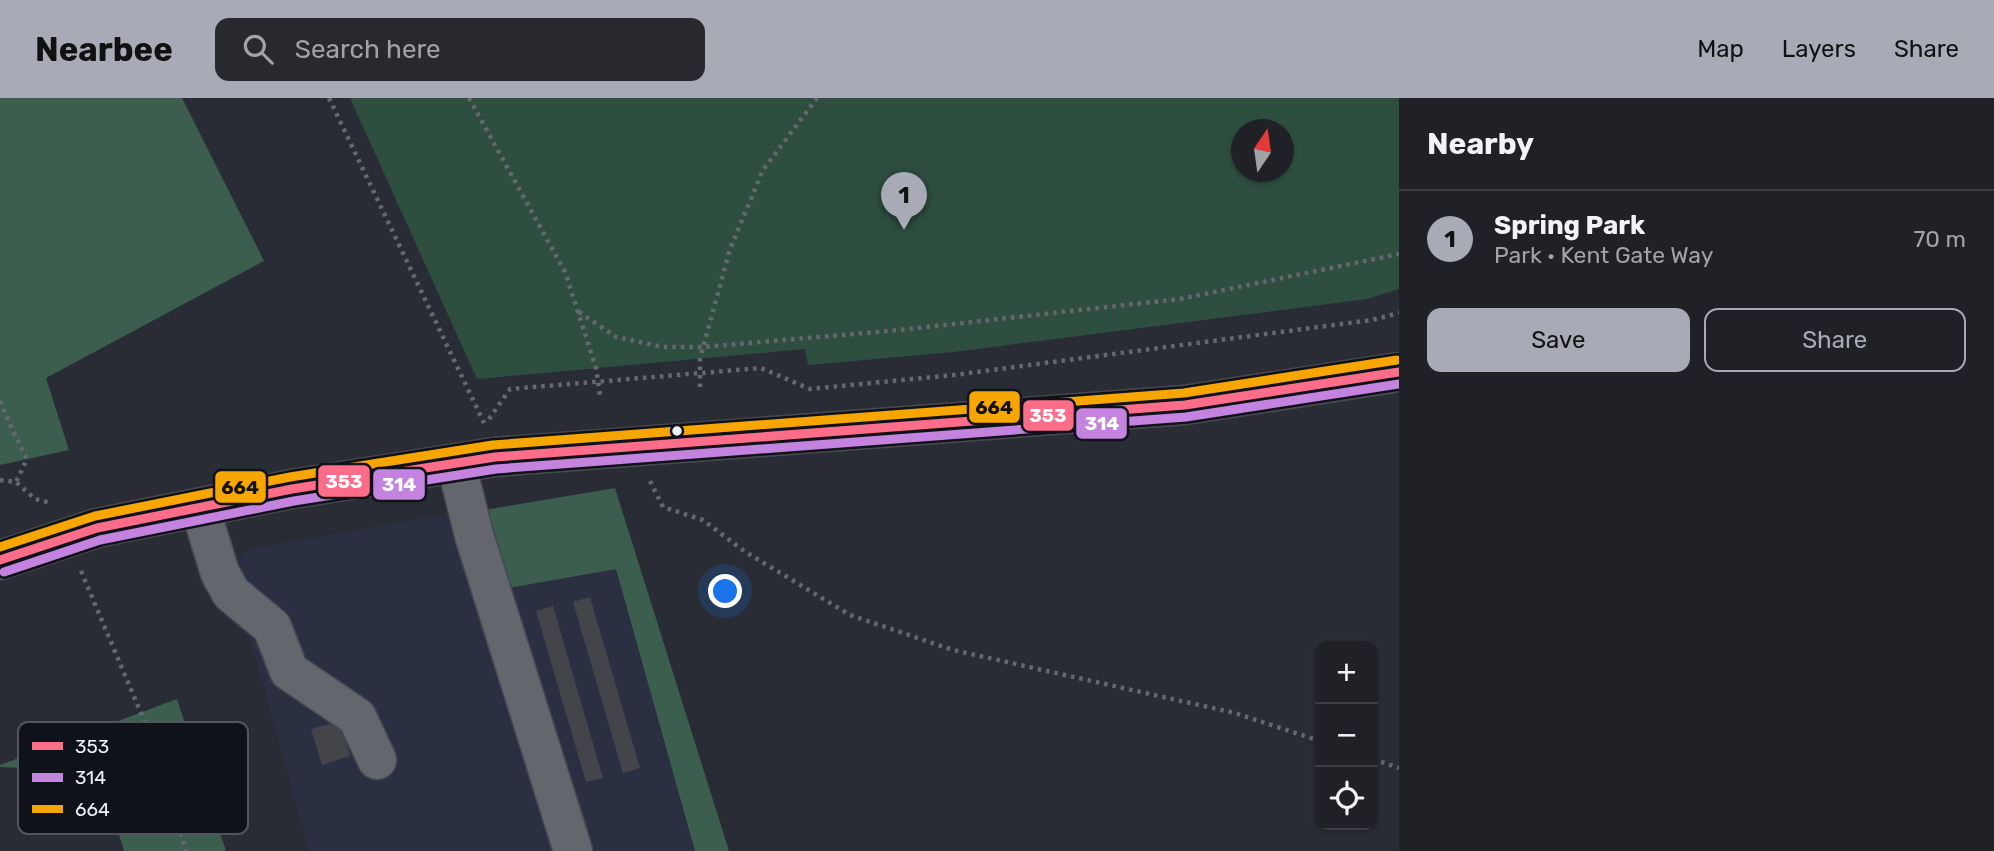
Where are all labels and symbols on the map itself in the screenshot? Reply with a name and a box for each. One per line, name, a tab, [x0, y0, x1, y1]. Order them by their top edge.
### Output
north arrow	[1231, 119, 1294, 182]
pin: 1	[881, 172, 927, 230]
line badge: 664	[968, 390, 1021, 424]
text: 664	[975, 396, 1013, 419]
line badge: 353	[1022, 399, 1075, 432]
text: 353	[1029, 404, 1067, 427]
line badge: 314	[1075, 407, 1128, 440]
text: 314	[1085, 412, 1119, 435]
unlabelled marker	[670, 424, 684, 438]
line badge: 353	[317, 464, 371, 498]
line badge: 314	[372, 468, 426, 501]
line badge: 664	[214, 470, 267, 504]
text: 353	[325, 470, 363, 493]
text: 314	[382, 473, 416, 496]
text: 664	[221, 476, 259, 499]
your location	[708, 574, 742, 608]
legend	[18, 722, 248, 834]
text: 353	[75, 735, 109, 758]
text: 314	[75, 766, 106, 789]
text: 664	[75, 798, 110, 821]

